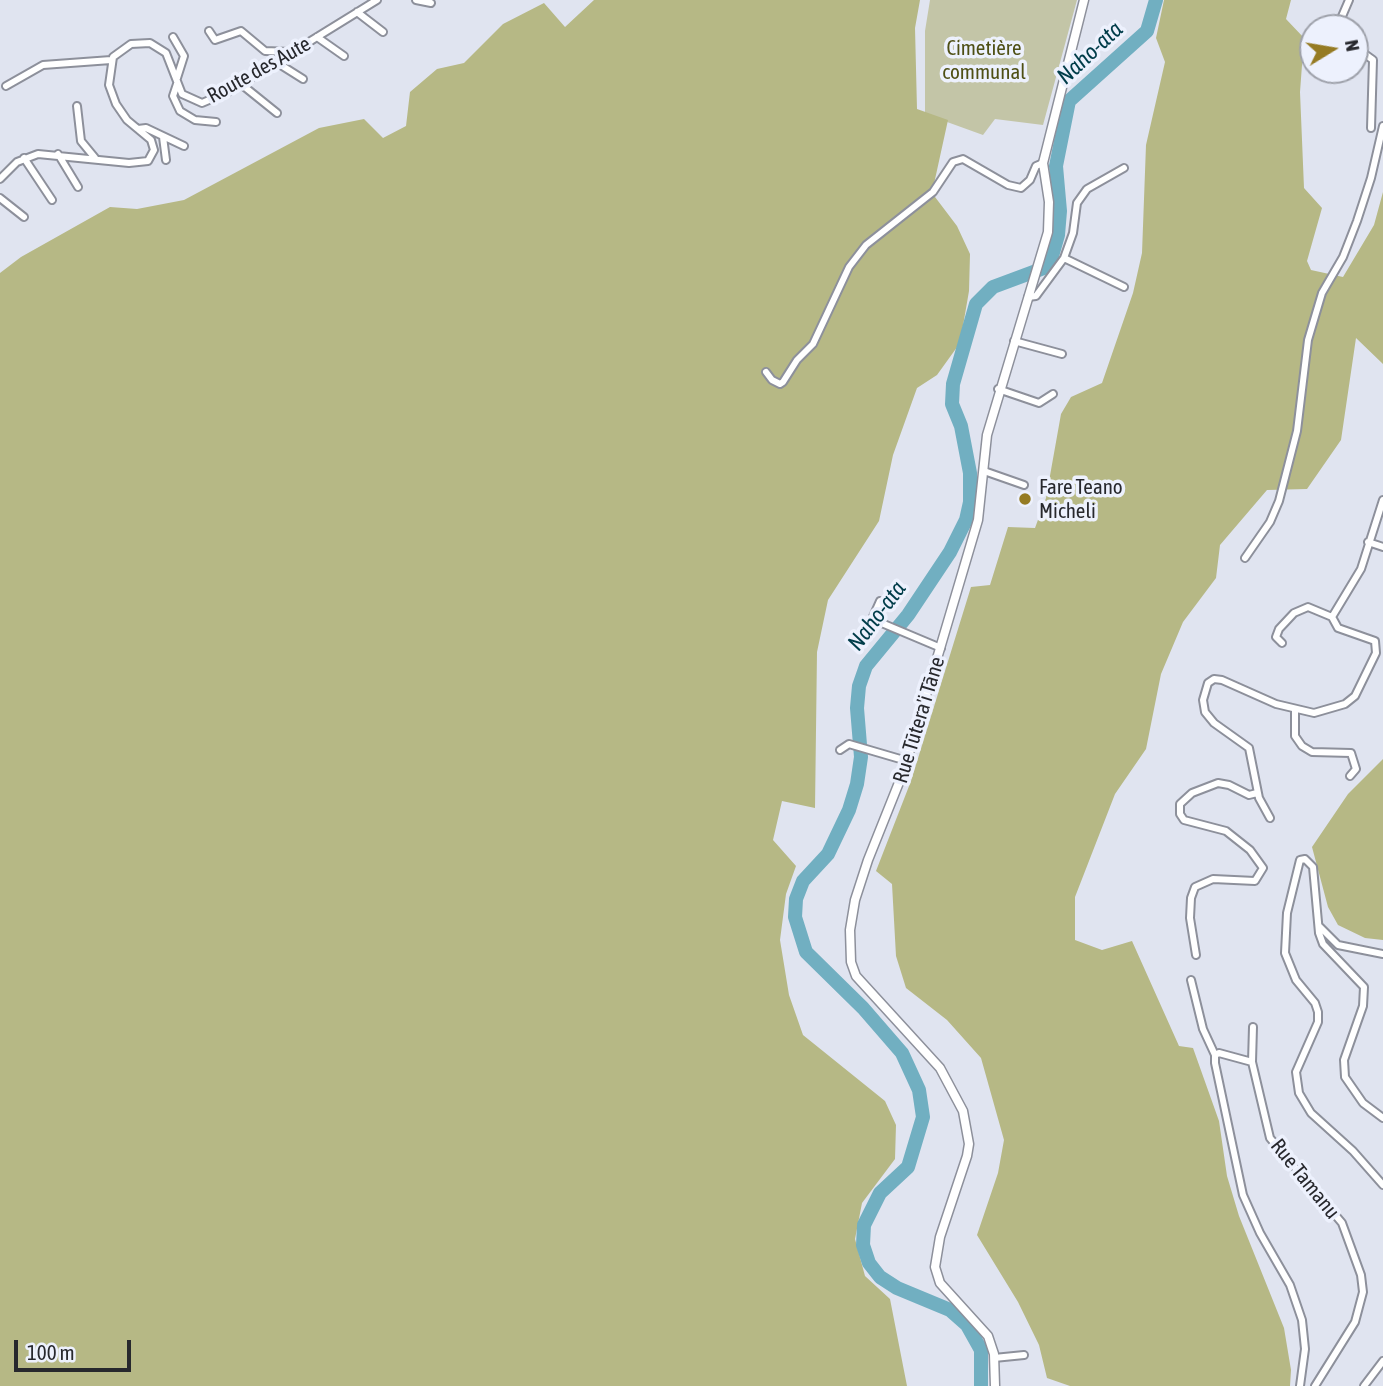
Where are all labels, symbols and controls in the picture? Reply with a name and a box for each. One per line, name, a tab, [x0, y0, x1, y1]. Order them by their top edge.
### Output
north arrow	[1299, 14, 1369, 84]
water label: Naho-ata	[1051, 16, 1129, 90]
street label: Route des Aute	[203, 31, 315, 109]
park label: Cimetière communal	[942, 35, 1026, 85]
text: N	[1341, 38, 1365, 53]
place label: Fare Teano Micheli	[1039, 474, 1123, 524]
marker: Fare Teano Micheli	[1017, 491, 1033, 507]
water label: Naho-ata	[842, 576, 912, 656]
street label: Rue Tūtera'i Tāne	[888, 654, 950, 786]
street label: Rue Tamanu	[1265, 1134, 1345, 1224]
scale bar	[18, 1326, 135, 1370]
text: 100 m	[27, 1340, 75, 1364]

